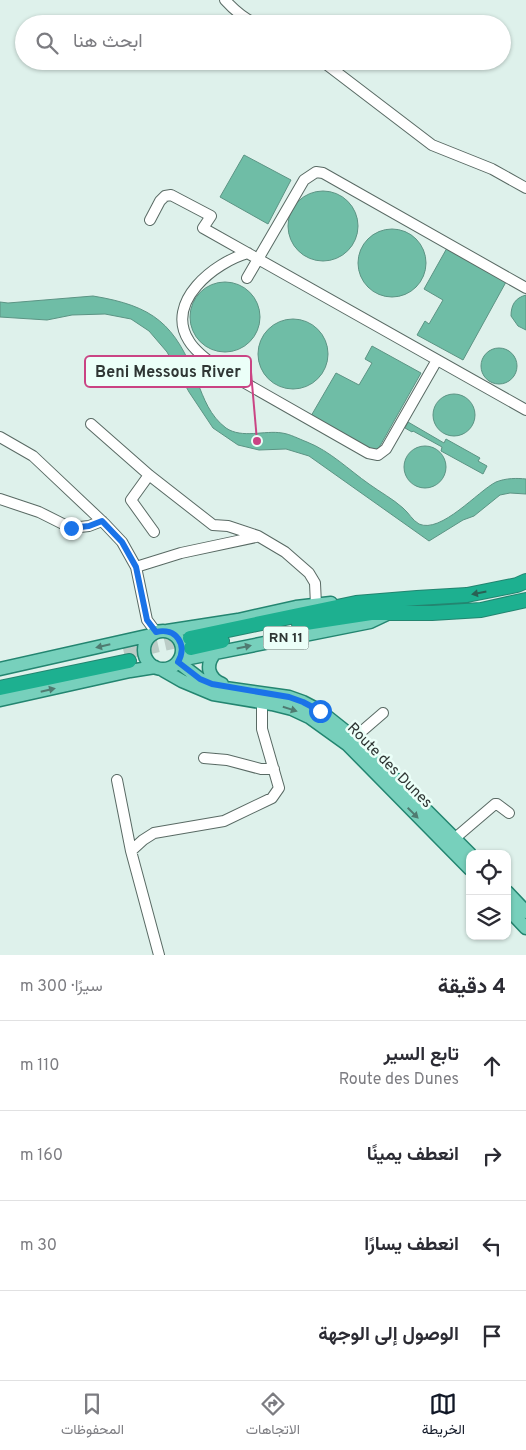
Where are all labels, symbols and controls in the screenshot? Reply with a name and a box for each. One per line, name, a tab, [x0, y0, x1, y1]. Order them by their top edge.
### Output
search box	[15, 15, 511, 70]
icon: search	[33, 29, 61, 57]
text: ابحث هنا	[73, 30, 143, 54]
callout: Beni Messous River	[85, 356, 251, 387]
text: Beni Messous River	[95, 363, 241, 383]
route end	[60, 517, 83, 540]
one-way arrow	[471, 589, 487, 597]
road number: RN 11	[264, 626, 308, 650]
one-way arrow	[95, 642, 111, 650]
one-way arrow	[237, 642, 253, 650]
one-way arrow	[40, 685, 56, 693]
route start	[309, 700, 332, 723]
one-way arrow	[282, 706, 297, 714]
street label: Route des Dunes	[342, 719, 436, 813]
one-way arrow	[407, 806, 419, 818]
map controls	[466, 850, 511, 940]
button: locate	[466, 850, 511, 895]
button: layers	[466, 895, 511, 940]
text: 4 دقيقة	[438, 974, 506, 1001]
text: سيرًا · 300 m	[20, 977, 103, 997]
text: تابع السير	[383, 1043, 459, 1067]
icon: ahead	[478, 1052, 506, 1080]
text: 110 m	[20, 1056, 60, 1076]
text: Route des Dunes	[339, 1070, 459, 1090]
icon: right	[478, 1142, 506, 1170]
text: انعطف يمينًا	[367, 1143, 459, 1167]
text: 160 m	[20, 1146, 63, 1166]
icon: left	[478, 1232, 506, 1260]
text: انعطف يسارًا	[364, 1233, 459, 1257]
text: 30 m	[20, 1236, 57, 1256]
icon: arrive	[478, 1322, 506, 1350]
text: الوصول إلى الوجهة	[318, 1323, 459, 1347]
tab: المحفوظات	[61, 1390, 124, 1442]
tab: الاتجاهات	[246, 1390, 300, 1442]
tab: الخريطة	[422, 1390, 465, 1442]

